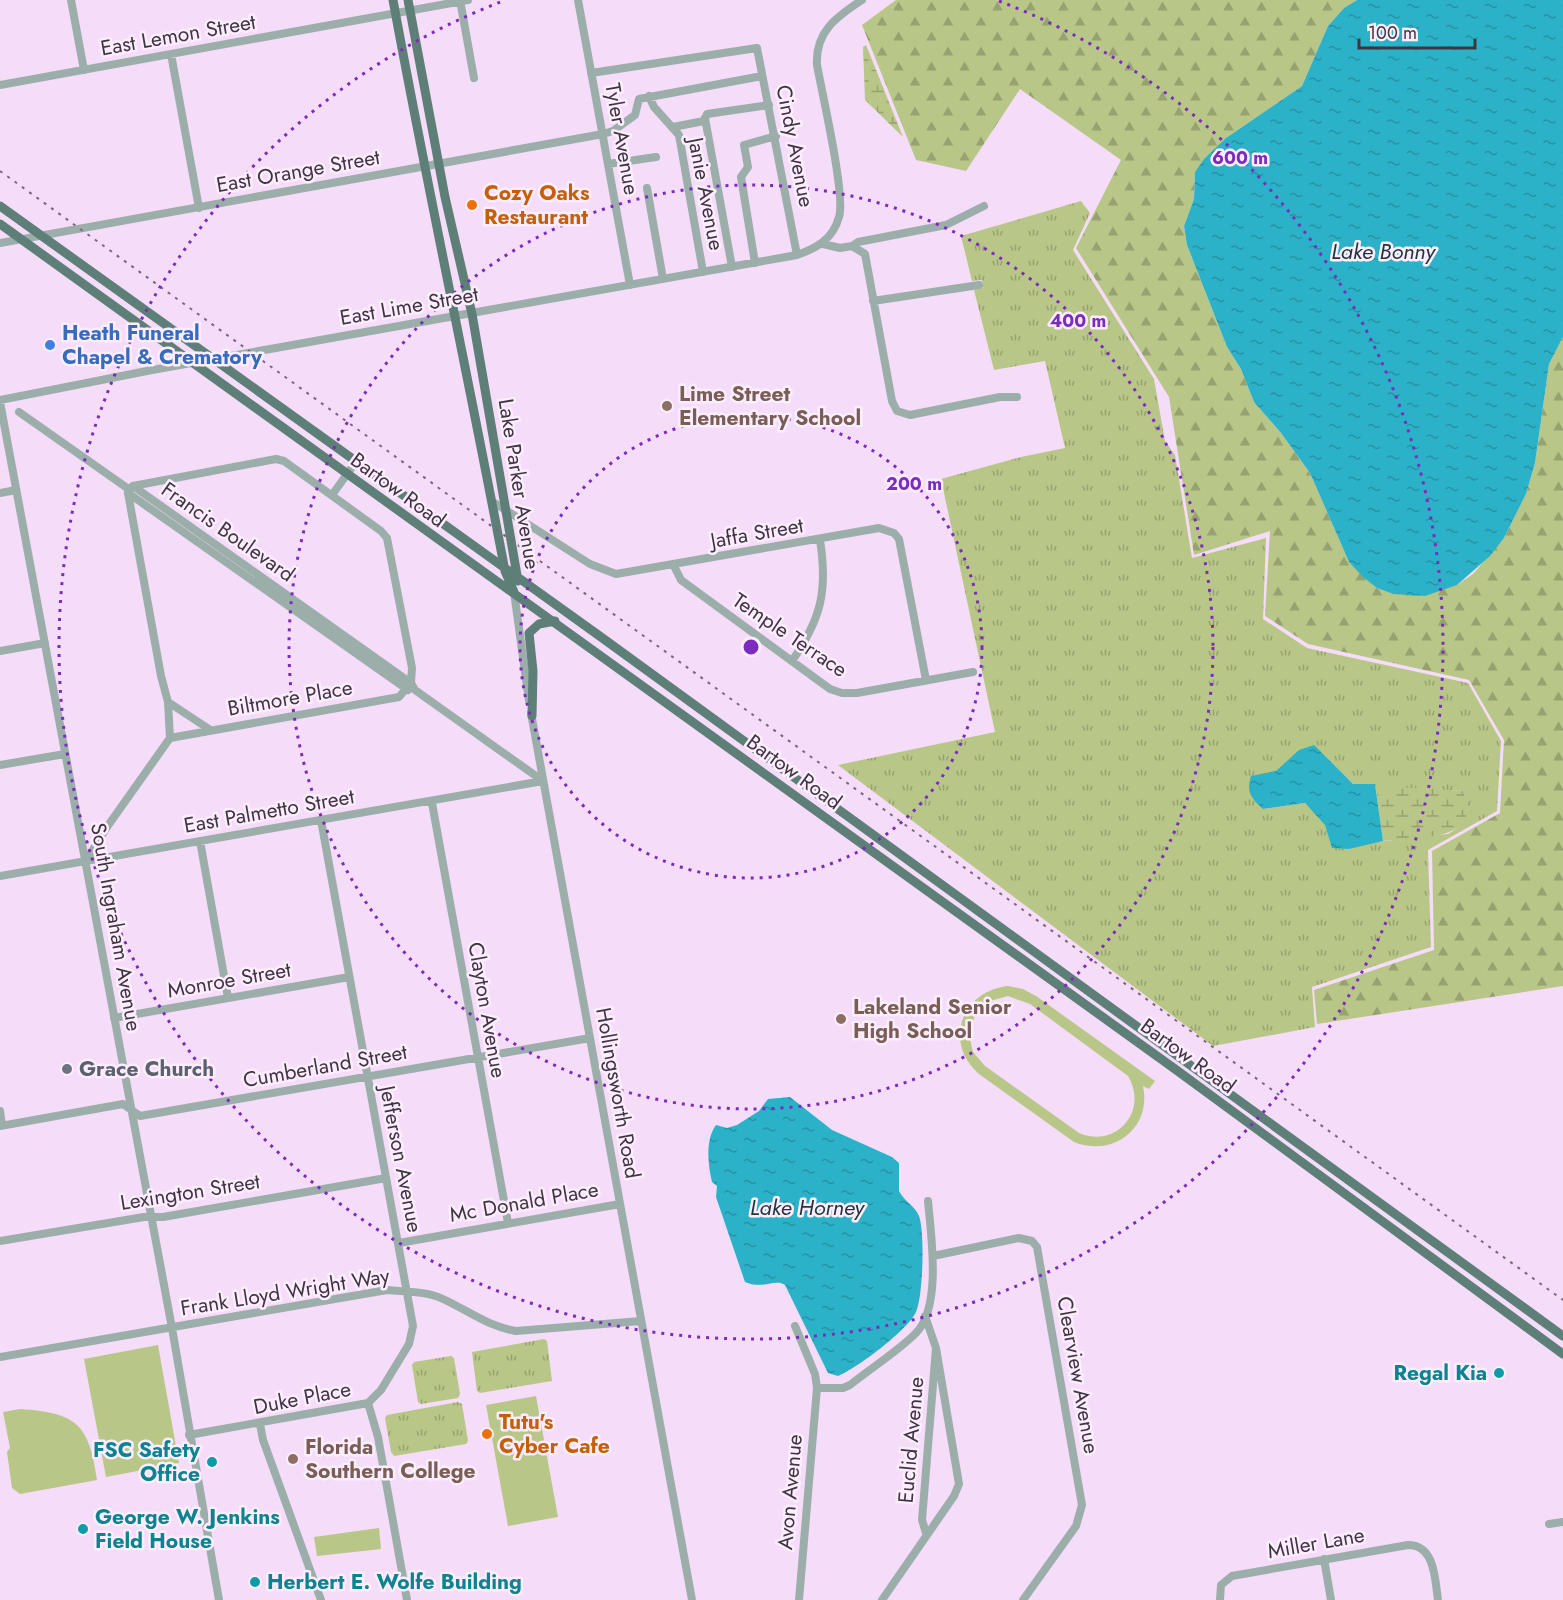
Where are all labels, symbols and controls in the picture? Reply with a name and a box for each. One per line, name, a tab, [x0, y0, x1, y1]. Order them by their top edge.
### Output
street label: East Lemon Street	[98, 7, 258, 63]
scale bar	[1359, 12, 1474, 50]
text: 100 m	[1368, 20, 1417, 46]
street label: Tyler Avenue	[597, 81, 647, 197]
street label: Cindy Avenue	[768, 82, 822, 210]
street label: Janie Avenue	[680, 132, 732, 253]
street label: East Orange Street	[214, 142, 382, 200]
text: 600 m	[1212, 145, 1268, 171]
place label: Cozy Oaks Restaurant	[484, 178, 590, 232]
marker: Cozy Oaks Restaurant	[465, 198, 479, 212]
water label: Lake Bonny	[1331, 235, 1436, 267]
street label: East Lime Street	[337, 279, 481, 333]
text: 400 m	[1050, 308, 1106, 334]
place label: Heath Funeral Chapel & Crematory	[62, 318, 263, 372]
marker: Heath Funeral Chapel & Crematory	[43, 338, 57, 352]
place label: Lime Street Elementary School	[679, 379, 861, 433]
street label: Lake Parker Avenue	[491, 396, 547, 572]
marker: Lime Street Elementary School	[660, 399, 674, 413]
street label: Bartow Road	[344, 445, 452, 535]
text: 200 m	[886, 471, 942, 497]
street label: Francis Boulevard	[155, 475, 301, 589]
street label: Jaffa Street	[705, 510, 806, 556]
street label: Temple Terrace	[727, 585, 854, 685]
centre of rings	[741, 637, 761, 657]
street label: Biltmore Place	[225, 672, 355, 724]
street label: Bartow Road	[740, 727, 848, 817]
street label: East Palmetto Street	[181, 781, 357, 841]
street label: South Ingraham Avenue	[83, 820, 149, 1034]
street label: Clayton Avenue	[460, 940, 514, 1081]
street label: Monroe Street	[165, 954, 293, 1006]
place label: Lakeland Senior High School	[853, 992, 1012, 1046]
street label: Hollingsworth Road	[588, 1005, 648, 1181]
street label: Bartow Road	[1134, 1011, 1242, 1101]
marker: Lakeland Senior High School	[834, 1012, 848, 1026]
street label: Cumberland Street	[241, 1037, 409, 1095]
place label: Grace Church	[79, 1054, 214, 1084]
marker: Grace Church	[60, 1062, 74, 1076]
street label: Jefferson Avenue	[372, 1080, 430, 1235]
street label: Lexington Street	[118, 1166, 262, 1218]
street label: Mc Donald Place	[447, 1174, 601, 1230]
water label: Lake Horney	[750, 1191, 866, 1223]
street label: Frank Lloyd Wright Way	[178, 1261, 392, 1323]
street label: Clearview Avenue	[1049, 1294, 1107, 1456]
place label: Regal Kia	[1393, 1358, 1487, 1388]
marker: Regal Kia	[1492, 1366, 1506, 1380]
street label: Duke Place	[251, 1374, 353, 1422]
street label: Euclid Avenue	[891, 1375, 931, 1504]
place label: Tutu's Cyber Cafe	[499, 1407, 610, 1461]
marker: Tutu's Cyber Cafe	[480, 1427, 494, 1441]
place label: Florida Southern College	[305, 1432, 476, 1486]
street label: Avon Avenue	[770, 1433, 810, 1551]
place label: FSC Safety Office	[93, 1435, 201, 1489]
marker: Florida Southern College	[286, 1452, 300, 1466]
marker: FSC Safety Office	[205, 1455, 219, 1469]
place label: George W. Jenkins Field House	[95, 1502, 280, 1556]
street label: Miller Lane	[1265, 1520, 1367, 1566]
marker: George W. Jenkins Field House	[76, 1522, 90, 1536]
place label: Herbert E. Wolfe Building	[267, 1567, 522, 1597]
marker: Herbert E. Wolfe Building	[248, 1575, 262, 1589]

